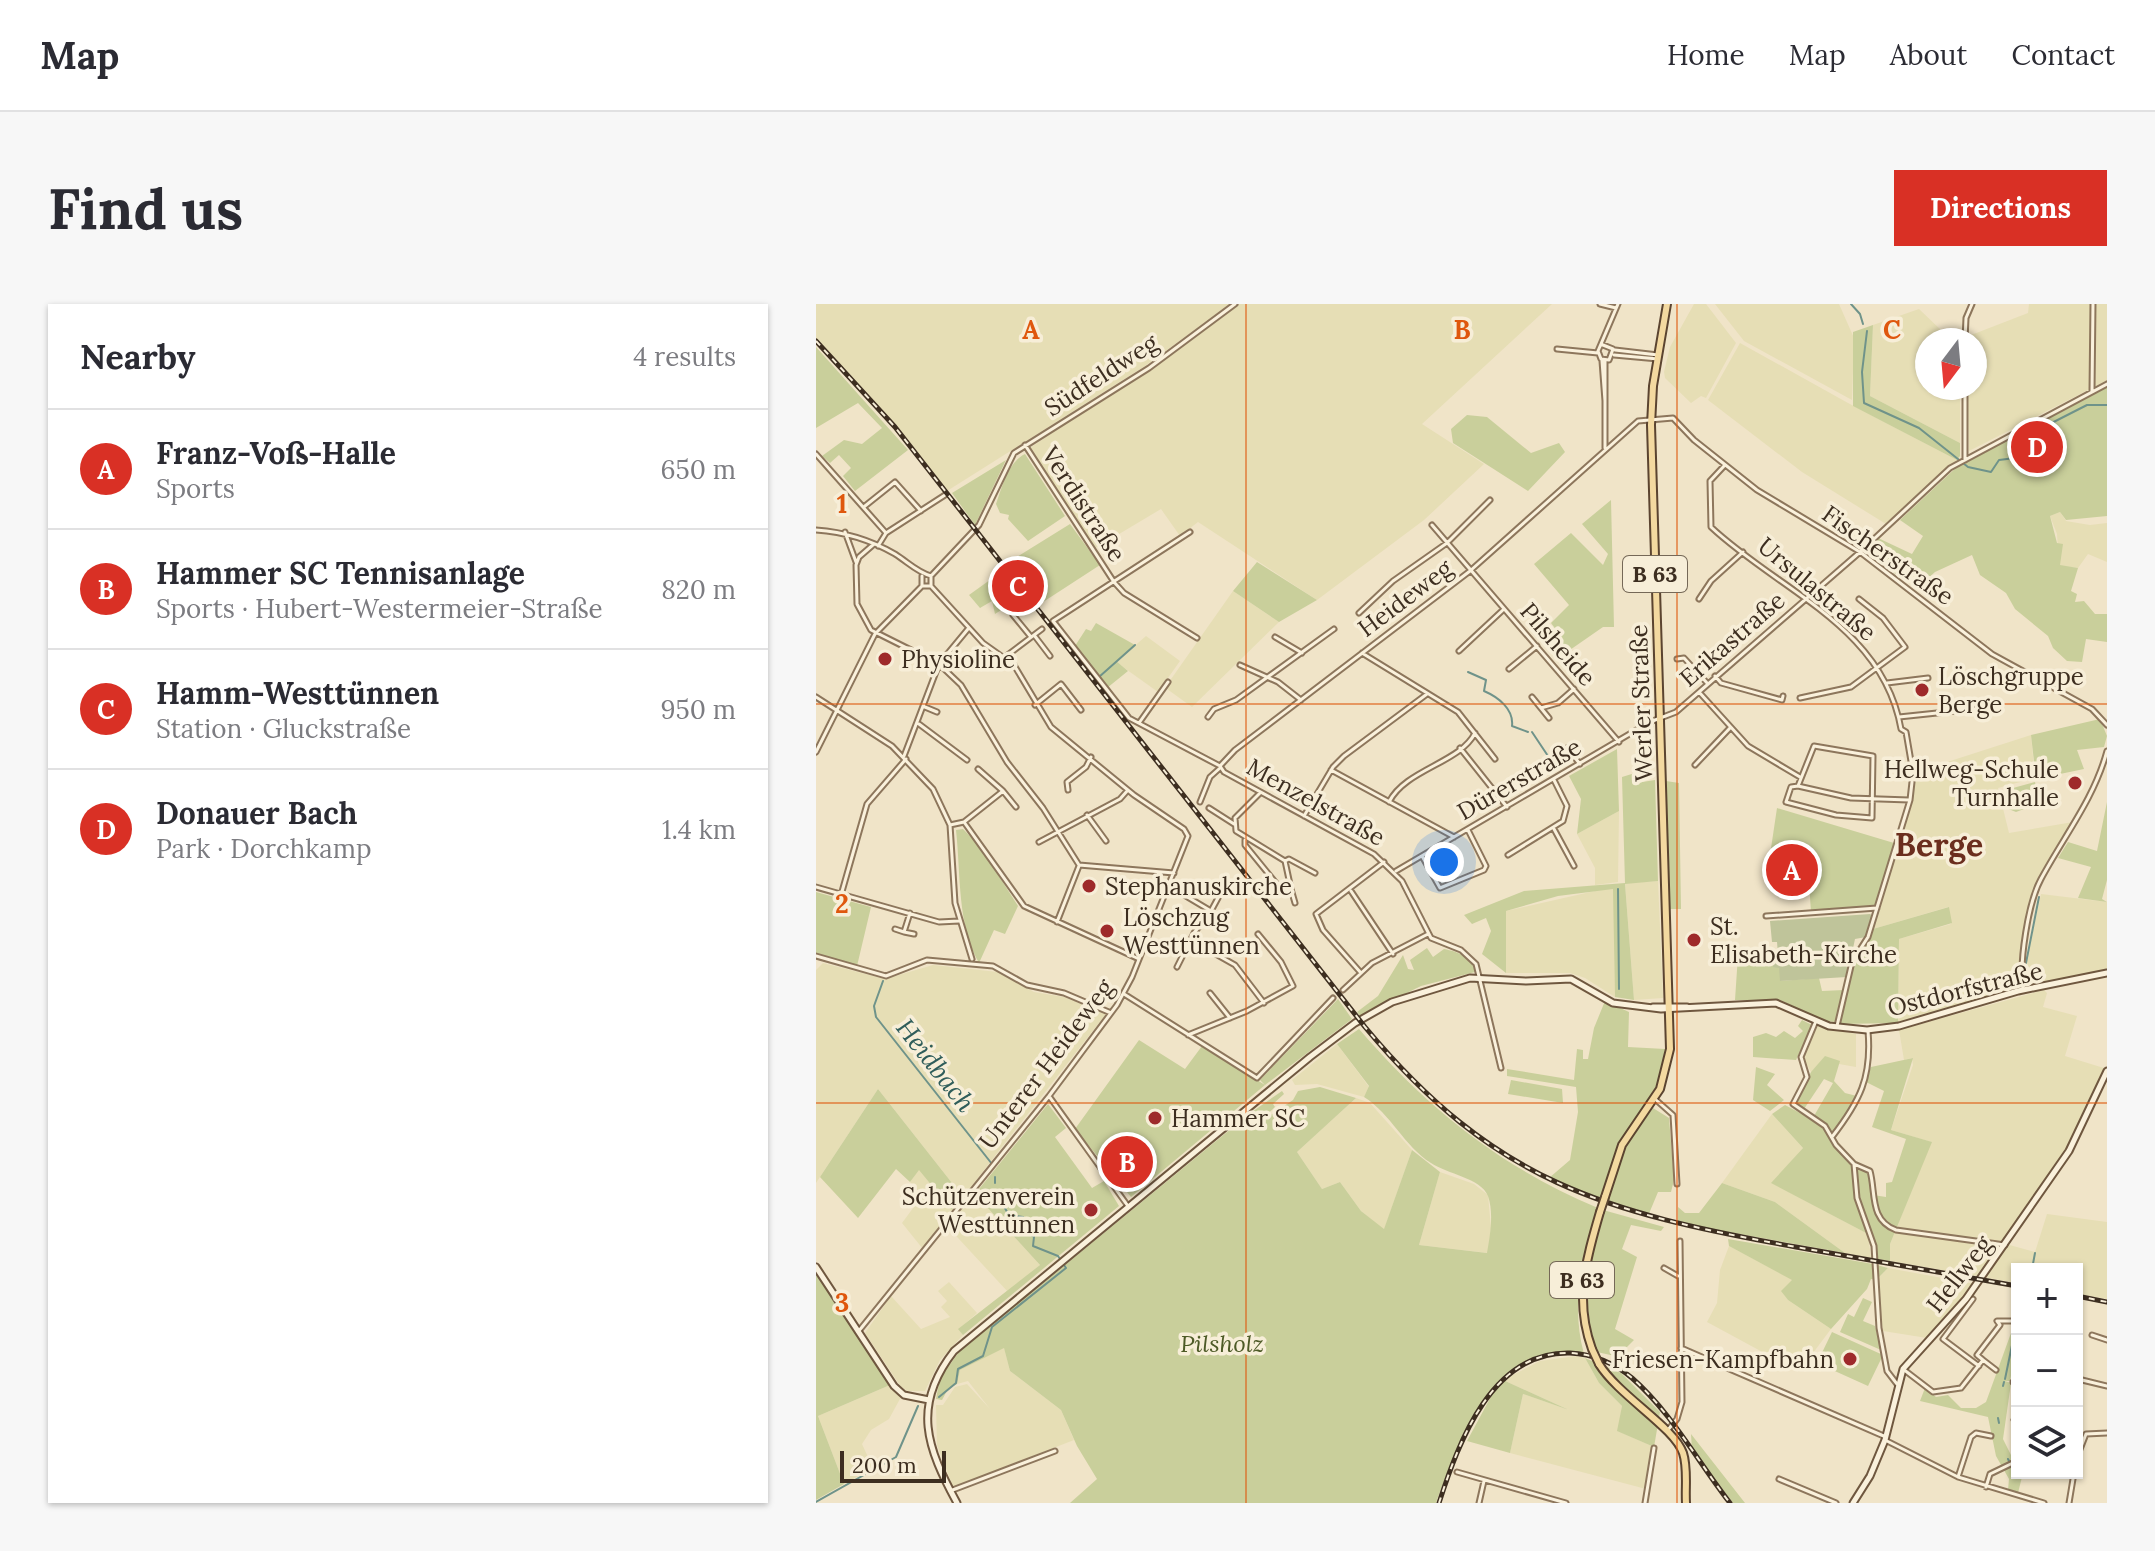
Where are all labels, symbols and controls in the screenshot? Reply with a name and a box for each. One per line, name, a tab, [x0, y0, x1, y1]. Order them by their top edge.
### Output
text: Map	[40, 31, 119, 79]
text: Home	[1667, 37, 1745, 73]
text: Map	[1789, 37, 1846, 73]
text: About	[1890, 37, 1967, 73]
text: Contact	[2011, 37, 2115, 73]
button: Directions	[1894, 170, 2107, 246]
text: Find us	[48, 173, 243, 244]
text: A	[1022, 313, 1040, 346]
text: B	[1453, 313, 1471, 346]
text: C	[1883, 313, 1901, 346]
street label: Südfeldweg	[1038, 326, 1164, 423]
north arrow	[1915, 328, 1987, 400]
text: Nearby	[80, 335, 196, 378]
text: 4 results	[633, 340, 736, 373]
pin: D	[2011, 417, 2063, 477]
text: Franz-Voß-Halle	[156, 434, 396, 472]
street label: Verdistraße	[1035, 440, 1133, 568]
text: A	[97, 453, 115, 486]
text: 650 m	[661, 453, 736, 486]
text: Sports	[156, 472, 235, 505]
text: 1	[837, 487, 847, 520]
street label: Fischerstraße	[1816, 498, 1960, 612]
street label: Ursulastraße	[1751, 530, 1883, 648]
street label: Heideweg	[1352, 552, 1459, 644]
text: Hammer SC Tennisanlage	[156, 554, 525, 592]
pin: C	[992, 556, 1044, 616]
road number: B 63	[1623, 556, 1687, 592]
text: B	[97, 573, 115, 606]
text: 820 m	[661, 573, 736, 606]
street label: Erikastraße	[1673, 585, 1791, 693]
text: Sports · Hubert-Westermeier-Straße	[156, 592, 603, 625]
street label: Pilsheide	[1513, 596, 1603, 692]
street label: Werler Straße	[1623, 624, 1659, 782]
place label: Physioline	[901, 644, 1015, 675]
marker: Physioline	[876, 650, 894, 668]
place label: Löschgruppe Berge	[1938, 661, 2084, 720]
text: Hamm-Westtünnen	[156, 674, 439, 712]
marker: Löschgruppe Berge	[1913, 681, 1931, 699]
text: C	[97, 693, 115, 726]
text: 950 m	[661, 693, 736, 726]
text: Station · Gluckstraße	[156, 712, 411, 745]
street label: Dürerstraße	[1451, 731, 1587, 827]
street label: Menzelstraße	[1241, 751, 1391, 853]
place label: Hellweg-Schule Turnhalle	[1884, 754, 2059, 813]
marker: Hellweg-Schule Turnhalle	[2066, 774, 2084, 792]
text: Donauer Bach	[156, 794, 357, 832]
text: D	[96, 813, 116, 846]
text: 1.4 km	[662, 813, 736, 846]
district label: Berge	[1895, 824, 1983, 865]
text: Park · Dorchkamp	[156, 832, 372, 865]
pin: A	[1766, 840, 1818, 900]
your location	[1424, 842, 1464, 882]
place label: Stephanuskirche	[1105, 871, 1292, 902]
marker: Stephanuskirche	[1080, 877, 1098, 895]
text: 2	[835, 887, 849, 920]
place label: Löschzug Westtünnen	[1123, 902, 1260, 961]
place label: St. Elisabeth-Kirche	[1710, 911, 1897, 970]
marker: Löschzug Westtünnen	[1098, 922, 1116, 940]
marker: St. Elisabeth-Kirche	[1685, 931, 1703, 949]
street label: Ostdorfstraße	[1884, 955, 2046, 1023]
street label: Unterer Heideweg	[972, 972, 1121, 1155]
water label: Heidbach	[889, 1012, 983, 1118]
place label: Hammer SC	[1171, 1103, 1305, 1134]
marker: Hammer SC	[1146, 1109, 1164, 1127]
pin: B	[1101, 1132, 1153, 1192]
place label: Schützenverein Westtünnen	[902, 1181, 1075, 1240]
marker: Schützenverein Westtünnen	[1082, 1201, 1100, 1219]
street label: Hellweg	[1919, 1229, 1999, 1319]
road number: B 63	[1550, 1262, 1614, 1298]
map controls	[2011, 1263, 2083, 1479]
button: +	[2011, 1263, 2083, 1335]
text: 3	[835, 1286, 849, 1319]
park label: Pilsholz	[1180, 1328, 1264, 1359]
button: −	[2011, 1335, 2083, 1407]
place label: Friesen-Kampfbahn	[1612, 1344, 1834, 1375]
marker: Friesen-Kampfbahn	[1841, 1350, 1859, 1368]
button: layers	[2011, 1407, 2083, 1479]
scale bar	[840, 1447, 946, 1483]
text: 200 m	[852, 1451, 917, 1479]

